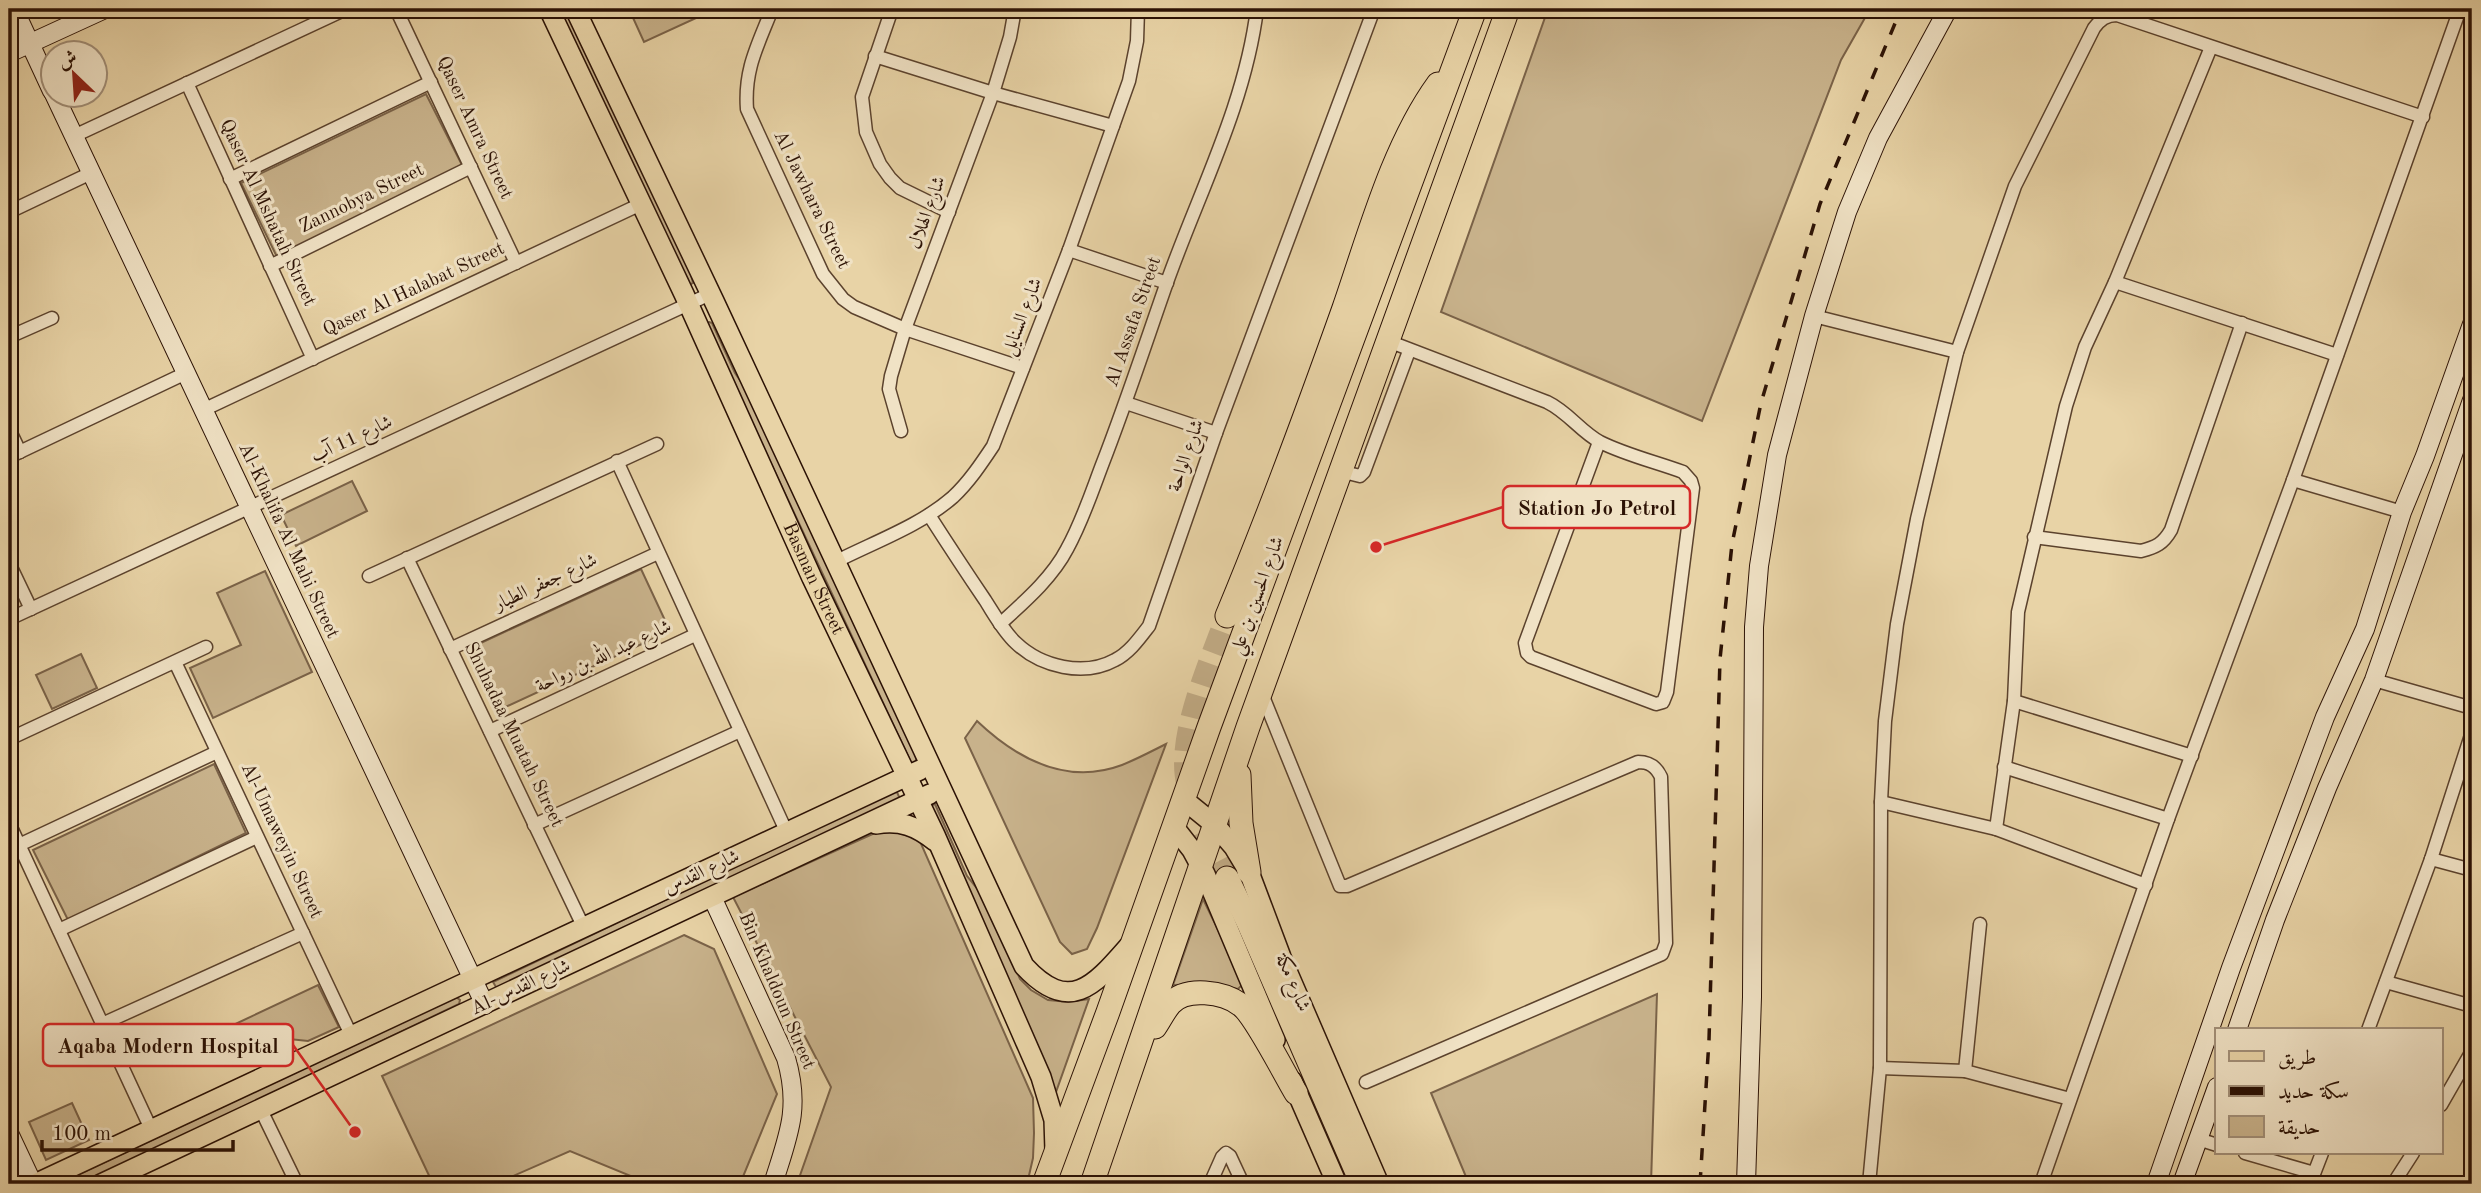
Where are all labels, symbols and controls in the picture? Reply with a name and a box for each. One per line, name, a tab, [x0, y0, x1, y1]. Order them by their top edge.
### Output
north arrow	[38, 38, 108, 108]
text: ش	[55, 48, 80, 73]
street label: Qaser Amra Street	[433, 54, 515, 202]
street label: Qaser Al Mshatah Street	[215, 117, 319, 309]
street label: Al Jawhara Street	[769, 128, 853, 272]
street label: Zannobya Street	[297, 161, 427, 237]
street label: شارع الهلال	[906, 174, 954, 253]
street label: Qaser Al Halabat Street	[320, 240, 508, 340]
street label: Al Assafa Street	[1103, 254, 1165, 390]
street label: شارع السنايل	[1000, 276, 1050, 360]
street label: شارع 11 آب	[307, 410, 397, 471]
street label: شارع الواحة	[1166, 417, 1212, 496]
street label: Al-Khalifa Al Mahi Street	[234, 440, 342, 642]
callout: Station Jo Petrol	[1503, 486, 1690, 528]
text: Station Jo Petrol	[1518, 499, 1676, 520]
street label: Basman Street	[779, 520, 847, 638]
street label: شارع الحسين بن علي	[1228, 534, 1295, 660]
street label: شارع جعفر الطيار	[490, 551, 602, 620]
street label: شارع عبد الله بن رواحة	[530, 611, 676, 700]
street label: Shuhadaa Muatah Street	[460, 639, 566, 831]
street label: Al-Umaweyin Street	[237, 760, 325, 922]
street label: شارع القدس	[661, 847, 744, 902]
street label: Bin Khaldoun Street	[734, 910, 818, 1072]
street label: شارع مكة	[1267, 950, 1314, 1016]
street label: Al-شارع القدس	[468, 957, 575, 1023]
callout: Aqaba Modern Hospital	[43, 1024, 293, 1066]
legend	[2215, 1028, 2442, 1154]
text: Aqaba Modern Hospital	[57, 1037, 279, 1058]
text: طريق	[2278, 1048, 2316, 1070]
text: سكة حديد	[2278, 1080, 2349, 1104]
scale bar	[42, 1109, 233, 1153]
text: حديقة	[2278, 1118, 2321, 1140]
text: 100 m	[52, 1124, 111, 1145]

